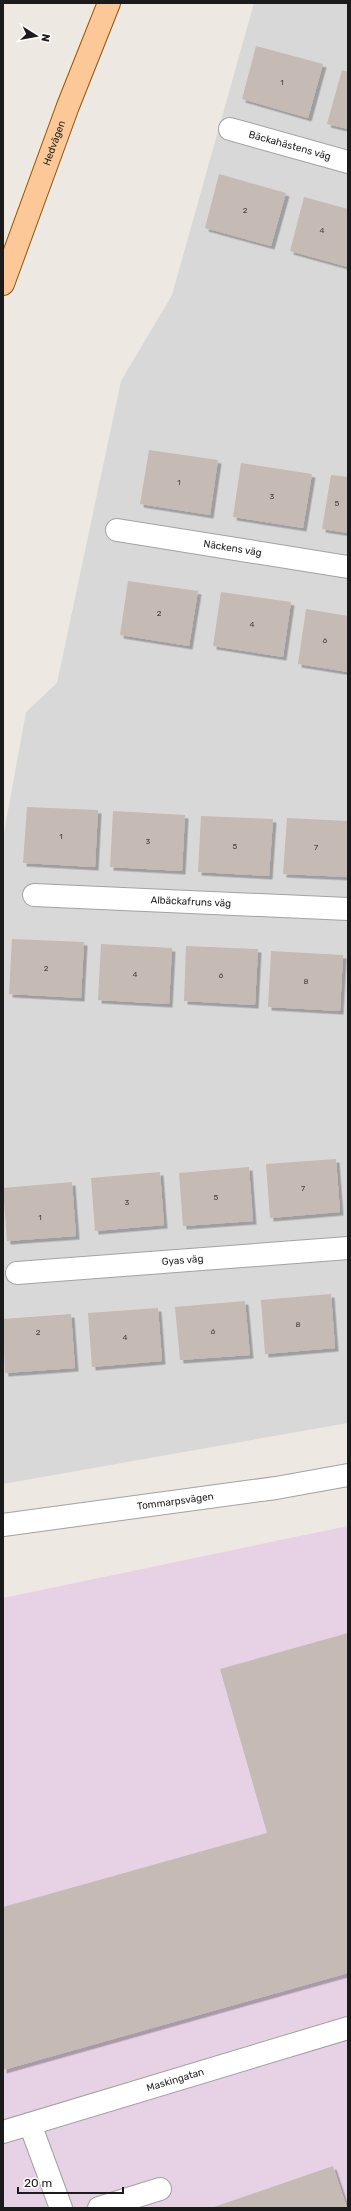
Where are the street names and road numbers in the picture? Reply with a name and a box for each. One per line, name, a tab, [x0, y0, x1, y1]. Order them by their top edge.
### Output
street label: Hedvägen	[41, 119, 68, 167]
street label: Bäckahästens väg	[247, 128, 332, 163]
street label: Näckens väg	[203, 538, 263, 559]
street label: Albäckafruns väg	[150, 894, 231, 910]
street label: Gyas väg	[161, 1253, 204, 1268]
street label: Tommarpsvägen	[136, 1491, 214, 1513]
street label: Maskingatan	[145, 2066, 205, 2094]

